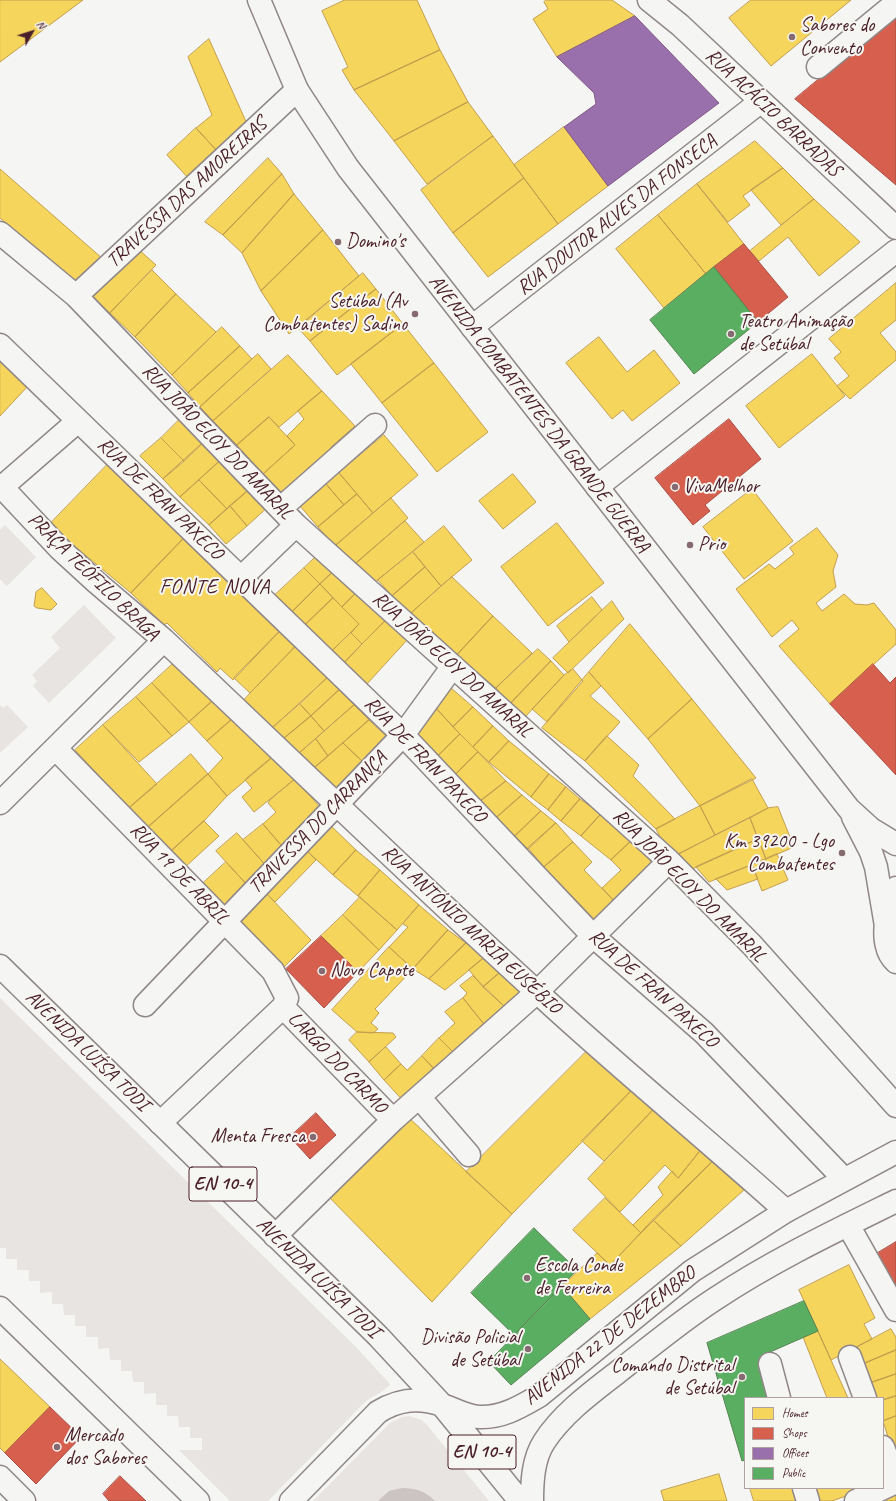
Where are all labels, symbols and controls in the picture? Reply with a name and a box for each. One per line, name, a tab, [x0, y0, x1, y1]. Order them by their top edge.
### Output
north arrow	[12, 12, 52, 52]
place label: Sabores do Convento	[800, 14, 874, 61]
text: N	[34, 17, 49, 32]
marker: Sabores do Convento	[787, 32, 797, 42]
street label: RUA ACÁCIO BARRADAS	[700, 44, 846, 182]
street label: TRAVESSA DAS AMOREIRAS	[102, 113, 272, 273]
street label: RUA DOUTOR ALVES DA FONSECA	[512, 129, 722, 301]
place label: Domino's	[346, 230, 405, 254]
marker: Domino's	[333, 237, 343, 247]
street label: AVENIDA COMBATENTES DA GRANDE GUERRA	[423, 270, 655, 558]
place label: Setúbal (Av Combatentes) Sadino	[263, 290, 407, 337]
marker: Setúbal (Av Combatentes) Sadino	[410, 309, 420, 319]
place label: Teatro Animação de Setúbal	[739, 310, 852, 357]
marker: Teatro Animação de Setúbal	[726, 329, 736, 339]
street label: RUA JOÃO ELOY DO AMARAL	[137, 359, 297, 525]
street label: RUA DE FRAN PAXECO	[92, 433, 228, 565]
place label: VivaMelhor	[683, 475, 759, 499]
marker: VivaMelhor	[670, 482, 680, 492]
street label: PRAÇA TEÓFILO BRAGA	[22, 508, 164, 646]
place label: Prio	[698, 533, 725, 557]
marker: Prio	[685, 540, 695, 550]
district label: FONTE NOVA	[160, 574, 270, 600]
street label: RUA JOÃO ELOY DO AMARAL	[367, 587, 537, 743]
street label: RUA DE FRAN PAXECO	[359, 692, 491, 828]
street label: TRAVESSA DO CARRANÇA	[244, 747, 392, 899]
street label: RUA JOÃO ELOY DO AMARAL	[607, 804, 771, 968]
street label: RUA 19 DE ABRIL	[125, 818, 233, 930]
place label: Km 39200 - Lgo Combatentes	[724, 830, 834, 877]
street label: RUA ANTÓNIO MARIA EUSÉBIO	[376, 841, 566, 1019]
marker: Km 39200 - Lgo Combatentes	[837, 848, 847, 858]
street label: RUA DE FRAN PAXECO	[583, 925, 723, 1053]
place label: Novo Capote	[330, 959, 414, 983]
marker: Novo Capote	[317, 966, 327, 976]
street label: AVENIDA LUÍSA TODI	[20, 986, 154, 1116]
street label: LARGO DO CARMO	[282, 1007, 392, 1119]
place label: Menta Fresca	[211, 1125, 305, 1149]
marker: Menta Fresca	[308, 1132, 318, 1142]
road number: EN 10-4	[189, 1167, 257, 1201]
street label: AVENIDA LUÍSA TODI	[251, 1213, 385, 1343]
place label: Escola Conde de Ferreira	[535, 1254, 623, 1301]
street label: AVENIDA 22 DE DEZEMBRO	[519, 1261, 701, 1411]
marker: Escola Conde de Ferreira	[522, 1273, 532, 1283]
place label: Divisão Policial de Setúbal	[421, 1326, 520, 1373]
marker: Divisão Policial de Setúbal	[523, 1344, 533, 1354]
place label: Comando Distrital de Setúbal	[611, 1354, 734, 1401]
marker: Comando Distrital de Setúbal	[737, 1372, 747, 1382]
legend	[744, 1397, 884, 1489]
text: Homes	[782, 1405, 808, 1421]
place label: Mercado dos Sabores	[65, 1424, 146, 1471]
text: Shops	[782, 1425, 807, 1441]
road number: EN 10-4	[448, 1435, 516, 1469]
marker: Mercado dos Sabores	[52, 1442, 62, 1452]
text: Offices	[782, 1445, 808, 1461]
text: Public	[782, 1465, 806, 1481]

